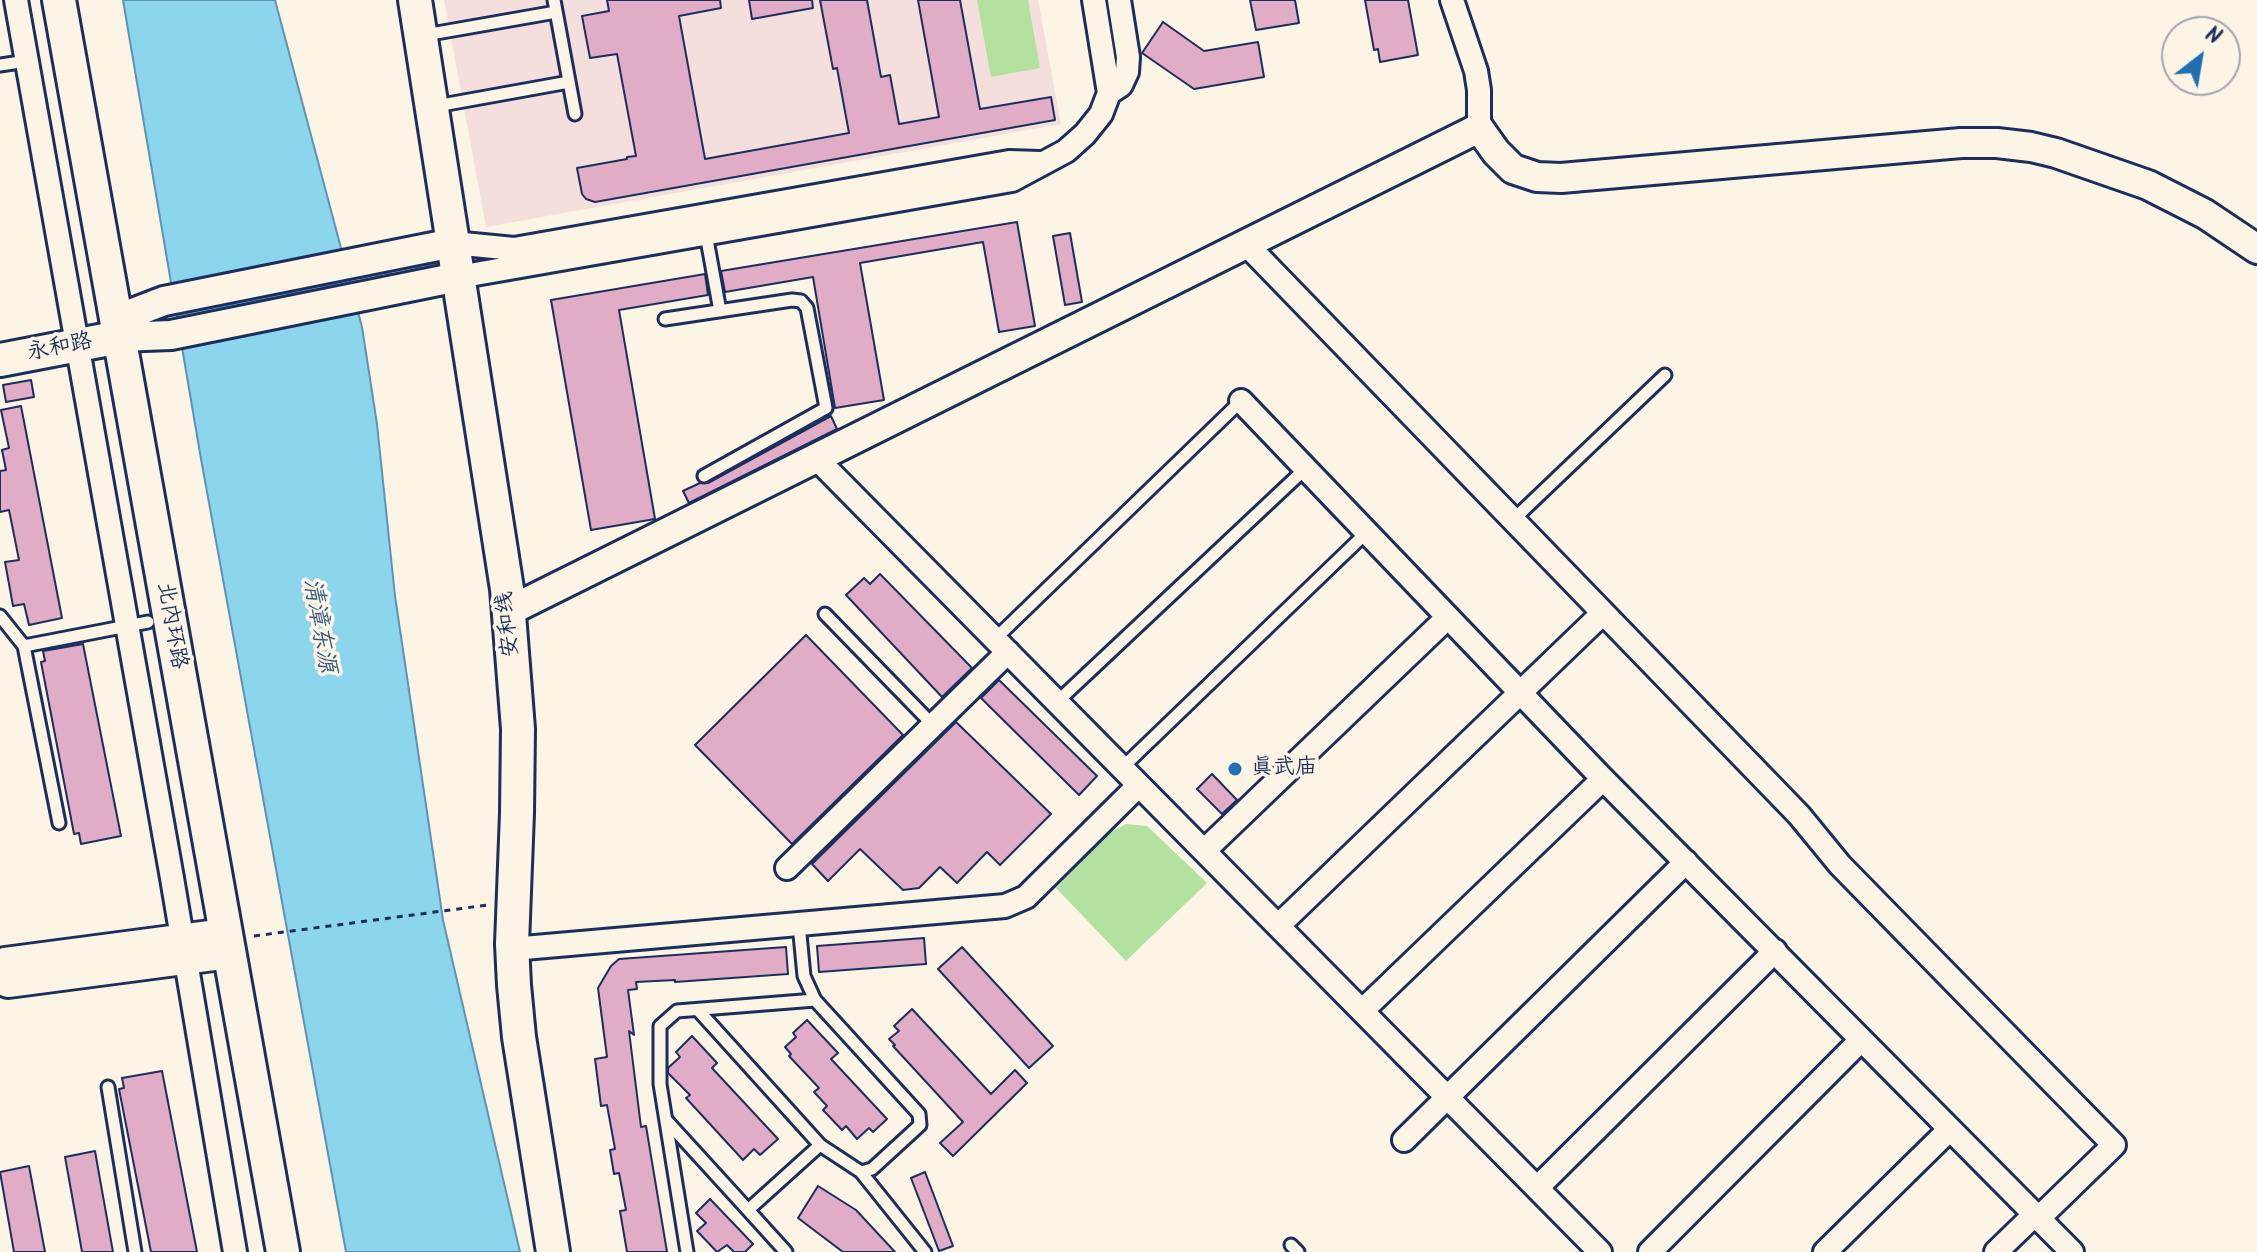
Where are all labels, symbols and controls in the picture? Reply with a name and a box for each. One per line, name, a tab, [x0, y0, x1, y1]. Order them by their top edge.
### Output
north arrow	[2161, 16, 2241, 96]
text: N	[2198, 18, 2228, 55]
street label: 永和路	[25, 330, 95, 368]
water label: 清漳东源	[294, 576, 340, 676]
street label: 北内环路	[149, 580, 191, 672]
street label: 安和线	[493, 590, 527, 658]
place label: 真武庙	[1251, 756, 1317, 782]
marker: 真武庙	[1226, 760, 1244, 778]

